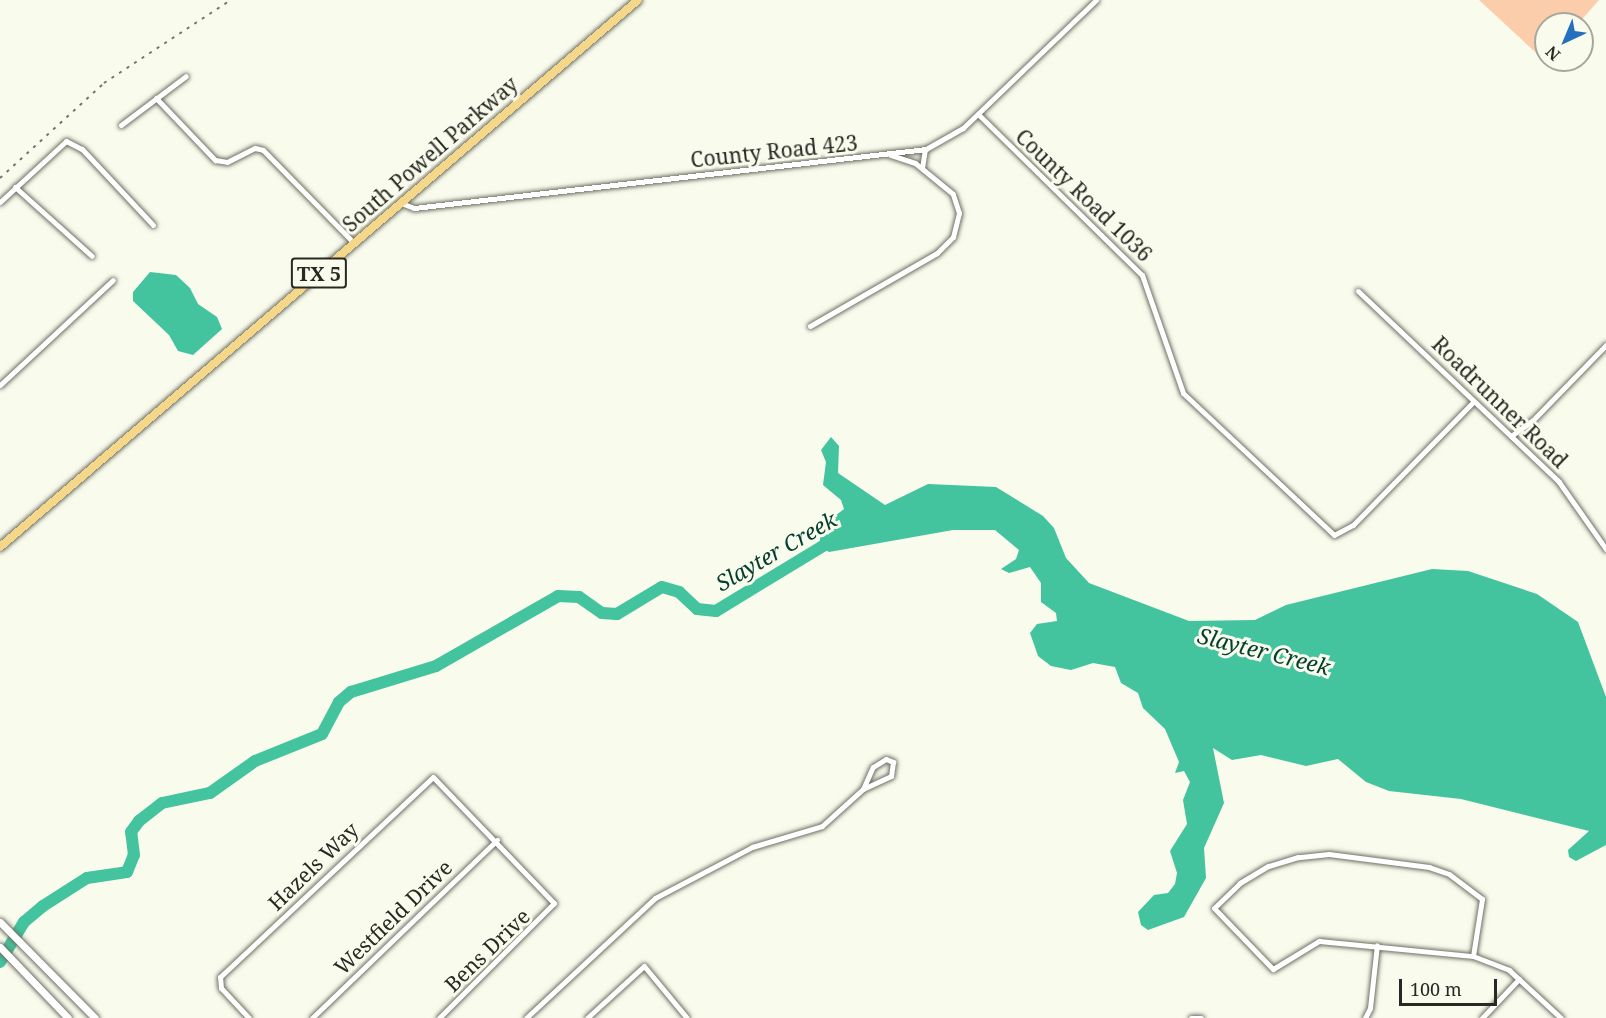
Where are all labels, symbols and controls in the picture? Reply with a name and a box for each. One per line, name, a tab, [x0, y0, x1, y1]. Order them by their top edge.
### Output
north arrow	[1534, 12, 1594, 72]
text: N	[1541, 41, 1565, 66]
street label: South Powell Parkway	[337, 71, 523, 237]
street label: County Road 1036	[1011, 124, 1157, 266]
street label: County Road 423	[689, 130, 859, 172]
road number: TX 5	[290, 256, 348, 290]
street label: Roadrunner Road	[1427, 331, 1573, 473]
water label: Slayter Creek	[711, 506, 841, 596]
water label: Slayter Creek	[1195, 622, 1333, 680]
street label: Hazels Way	[263, 817, 363, 915]
street label: Westfield Drive	[329, 854, 457, 980]
street label: Bens Drive	[439, 903, 535, 997]
scale bar	[1402, 967, 1500, 1005]
text: 100 m	[1410, 977, 1462, 1001]

